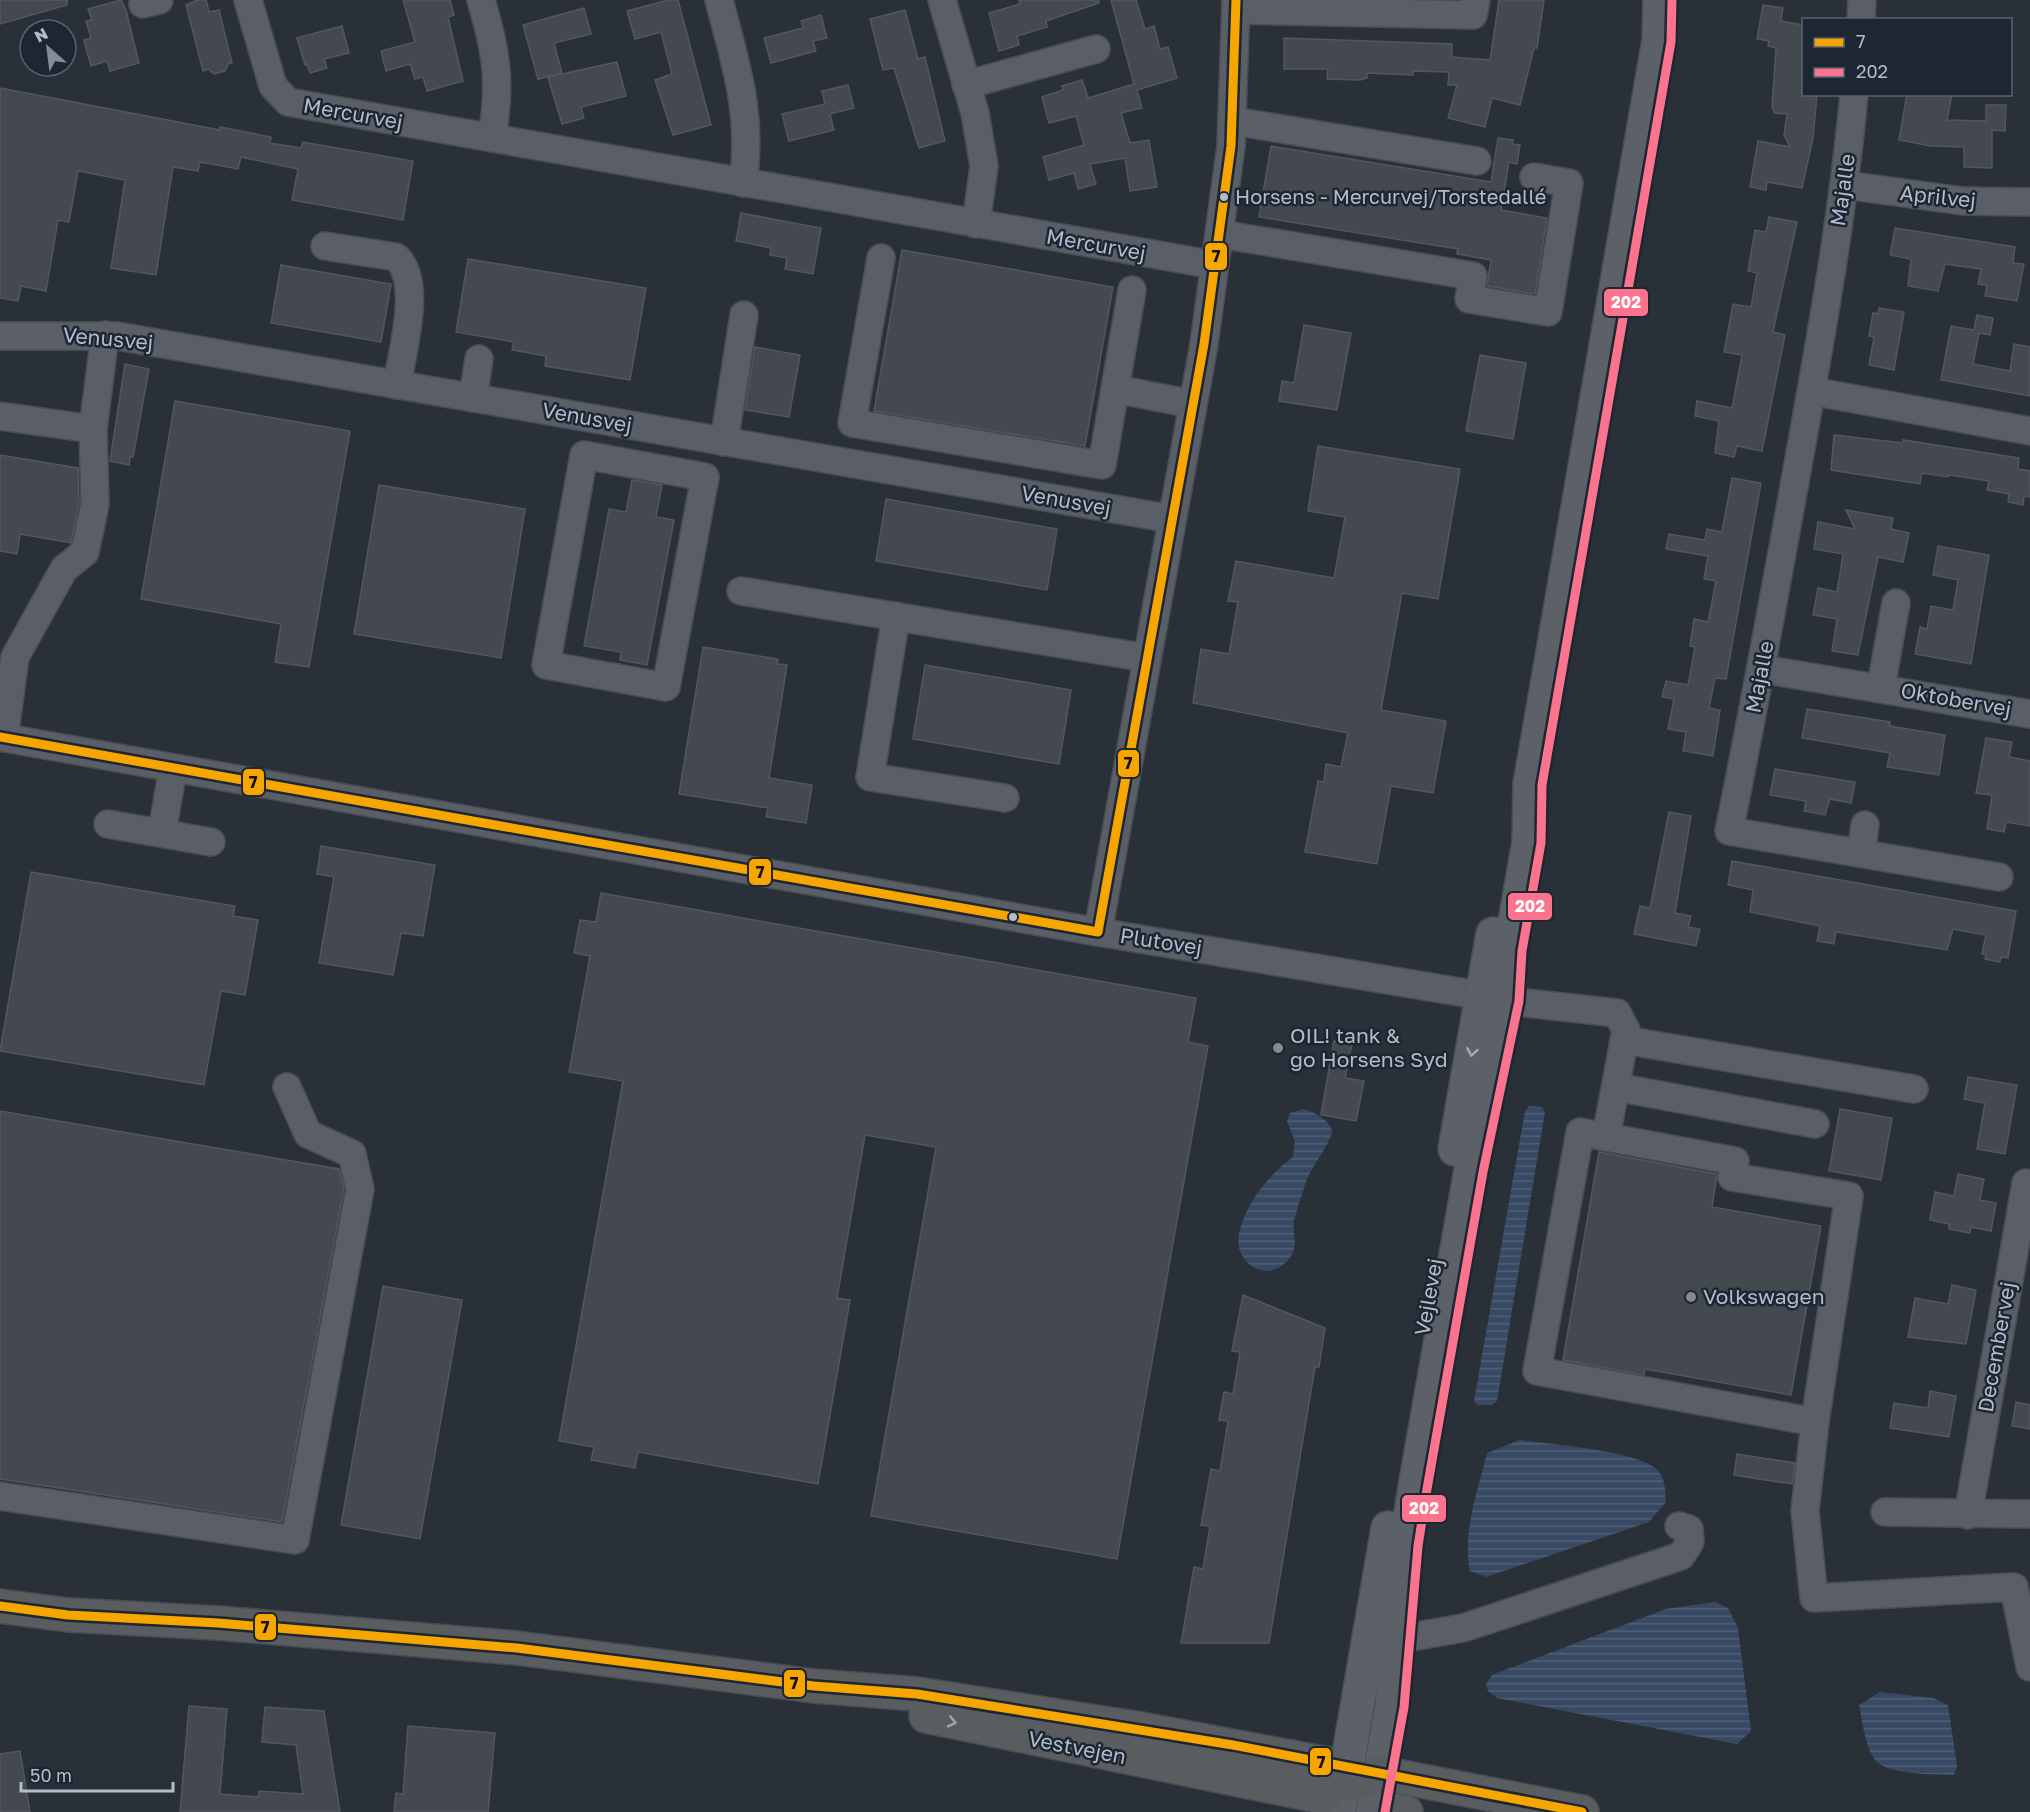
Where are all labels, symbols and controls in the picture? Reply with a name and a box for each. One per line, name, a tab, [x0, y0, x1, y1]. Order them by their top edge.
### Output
north arrow	[18, 18, 78, 78]
legend	[1802, 18, 2012, 96]
text: N	[31, 23, 51, 46]
text: 7	[1856, 30, 1866, 52]
text: 202	[1856, 60, 1888, 82]
street label: Mercurvej	[302, 92, 405, 135]
street label: Majalle	[1824, 152, 1860, 228]
street label: Aprilvej	[1899, 179, 1977, 213]
place label: Horsens - Mercurvej/Torstedallé	[1235, 184, 1546, 208]
marker: Horsens - Mercurvej/Torstedallé	[1218, 191, 1230, 203]
street label: Mercurvej	[1045, 223, 1148, 266]
line badge: 7	[1204, 242, 1228, 271]
text: 7	[1212, 246, 1221, 266]
line badge: 202	[1603, 288, 1649, 317]
text: 202	[1611, 292, 1641, 312]
street label: Venusvej	[62, 321, 154, 355]
street label: Venusvej	[540, 396, 634, 438]
street label: Venusvej	[1019, 479, 1113, 521]
street label: Majalle	[1739, 639, 1779, 715]
street label: Oktobervej	[1899, 676, 2014, 722]
line badge: 7	[1117, 749, 1140, 778]
text: 7	[1124, 753, 1133, 773]
line badge: 7	[242, 768, 265, 796]
text: 7	[249, 772, 258, 792]
line badge: 7	[748, 858, 772, 886]
text: 7	[756, 862, 765, 882]
line badge: 202	[1507, 892, 1553, 921]
text: 202	[1515, 896, 1545, 916]
unlabelled marker	[1007, 911, 1019, 923]
street label: Plutovej	[1118, 922, 1204, 960]
place label: OIL! tank & go Horsens Syd	[1290, 1022, 1448, 1072]
marker: OIL! tank & go Horsens Syd	[1271, 1041, 1285, 1055]
one-way arrow	[1466, 1047, 1479, 1057]
street label: Vejlevej	[1408, 1256, 1448, 1338]
street label: Decembervej	[1972, 1279, 2020, 1414]
place label: Volkswagen	[1703, 1283, 1825, 1309]
marker: Volkswagen	[1684, 1290, 1698, 1304]
line badge: 202	[1401, 1494, 1447, 1523]
text: 202	[1409, 1498, 1439, 1518]
line badge: 7	[254, 1613, 277, 1641]
text: 7	[261, 1617, 270, 1637]
line badge: 7	[783, 1669, 806, 1698]
text: 7	[790, 1673, 799, 1693]
one-way arrow	[947, 1715, 957, 1728]
street label: Vestvejen	[1026, 1725, 1128, 1769]
line badge: 7	[1309, 1747, 1332, 1776]
text: 7	[1317, 1752, 1326, 1772]
scale bar	[21, 1755, 172, 1793]
text: 50 m	[30, 1764, 72, 1786]

